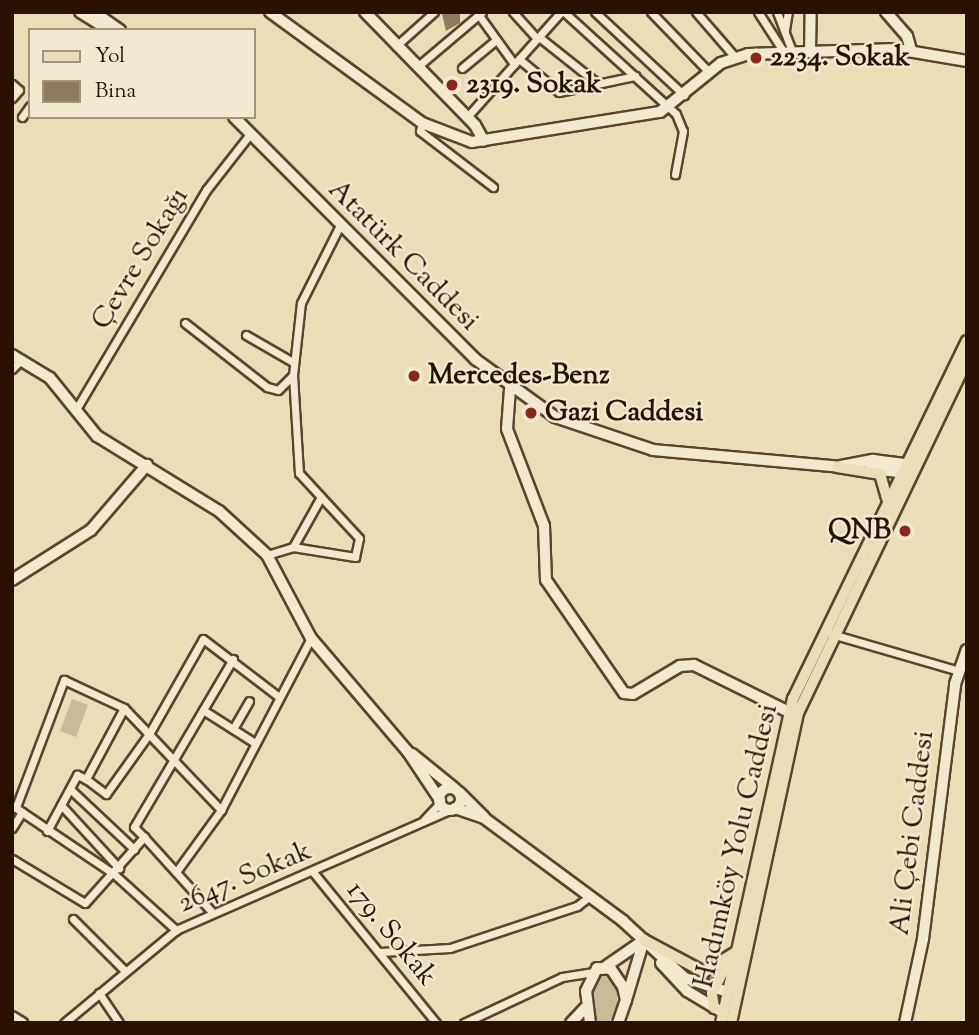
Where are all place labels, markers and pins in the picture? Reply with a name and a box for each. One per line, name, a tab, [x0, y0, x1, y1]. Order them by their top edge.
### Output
place label: 2234. Sokak	[770, 41, 910, 75]
marker: 2234. Sokak	[748, 50, 764, 66]
place label: 2319. Sokak	[466, 68, 602, 102]
marker: 2319. Sokak	[444, 77, 460, 93]
place label: Mercedes-Benz	[428, 359, 609, 393]
marker: Mercedes-Benz	[406, 368, 422, 384]
place label: Gazi Caddesi	[545, 396, 703, 430]
marker: Gazi Caddesi	[523, 405, 539, 421]
place label: QNB	[828, 514, 891, 548]
marker: QNB	[897, 523, 913, 539]

